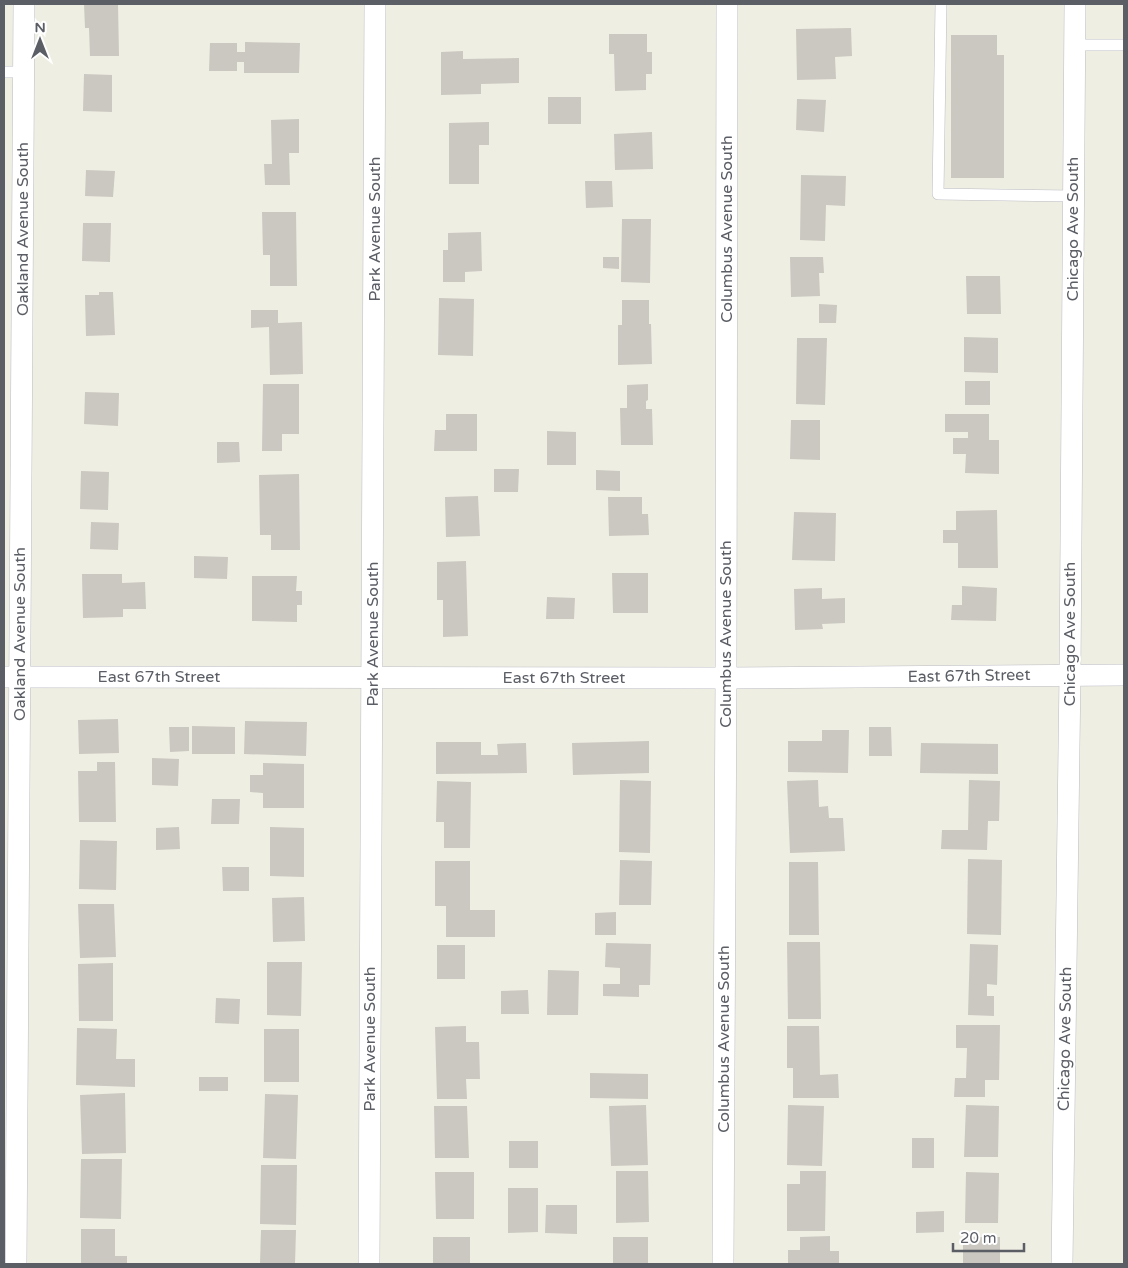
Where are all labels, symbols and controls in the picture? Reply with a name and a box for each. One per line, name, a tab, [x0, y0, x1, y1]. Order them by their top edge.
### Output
north arrow	[15, 15, 65, 65]
text: N	[34, 19, 46, 36]
street label: Columbus Avenue South	[717, 135, 737, 323]
street label: Oakland Avenue South	[13, 142, 33, 316]
street label: Park Avenue South	[365, 157, 385, 301]
street label: Chicago Ave South	[1063, 157, 1083, 301]
street label: Columbus Avenue South	[716, 540, 736, 728]
street label: Oakland Avenue South	[10, 547, 30, 721]
street label: Park Avenue South	[363, 562, 383, 706]
street label: Chicago Ave South	[1060, 562, 1080, 706]
street label: East 67th Street	[907, 665, 1031, 687]
street label: East 67th Street	[98, 667, 220, 687]
street label: East 67th Street	[503, 668, 625, 688]
street label: Columbus Avenue South	[714, 945, 734, 1133]
street label: Park Avenue South	[360, 967, 380, 1111]
street label: Chicago Ave South	[1054, 967, 1076, 1111]
scale bar	[953, 1220, 1024, 1252]
text: 20 m	[960, 1229, 997, 1247]

